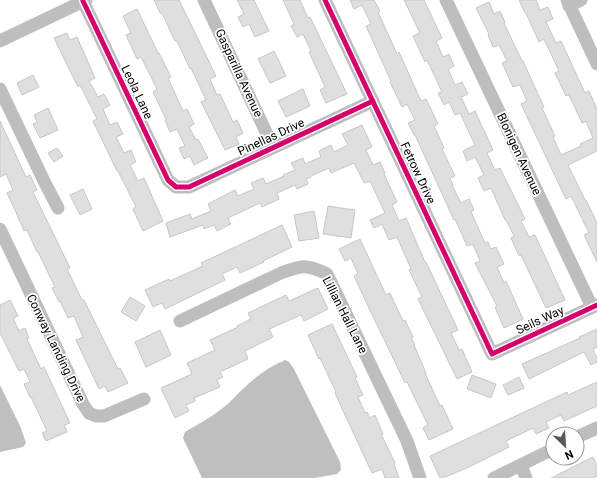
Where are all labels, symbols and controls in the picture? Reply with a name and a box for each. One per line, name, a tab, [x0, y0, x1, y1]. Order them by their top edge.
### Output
street label: Gasparilla Avenue	[212, 27, 266, 119]
street label: Leola Lane	[118, 63, 156, 121]
street label: Blonigen Avenue	[494, 111, 544, 197]
street label: Pinellas Drive	[235, 115, 307, 159]
street label: Fetrow Drive	[398, 140, 438, 206]
street label: Lillian Hall Lane	[320, 274, 370, 356]
street label: Conway Landing Drive	[24, 292, 88, 404]
street label: Seils Way	[514, 303, 566, 337]
north arrow	[545, 426, 585, 466]
text: N	[563, 447, 575, 462]

